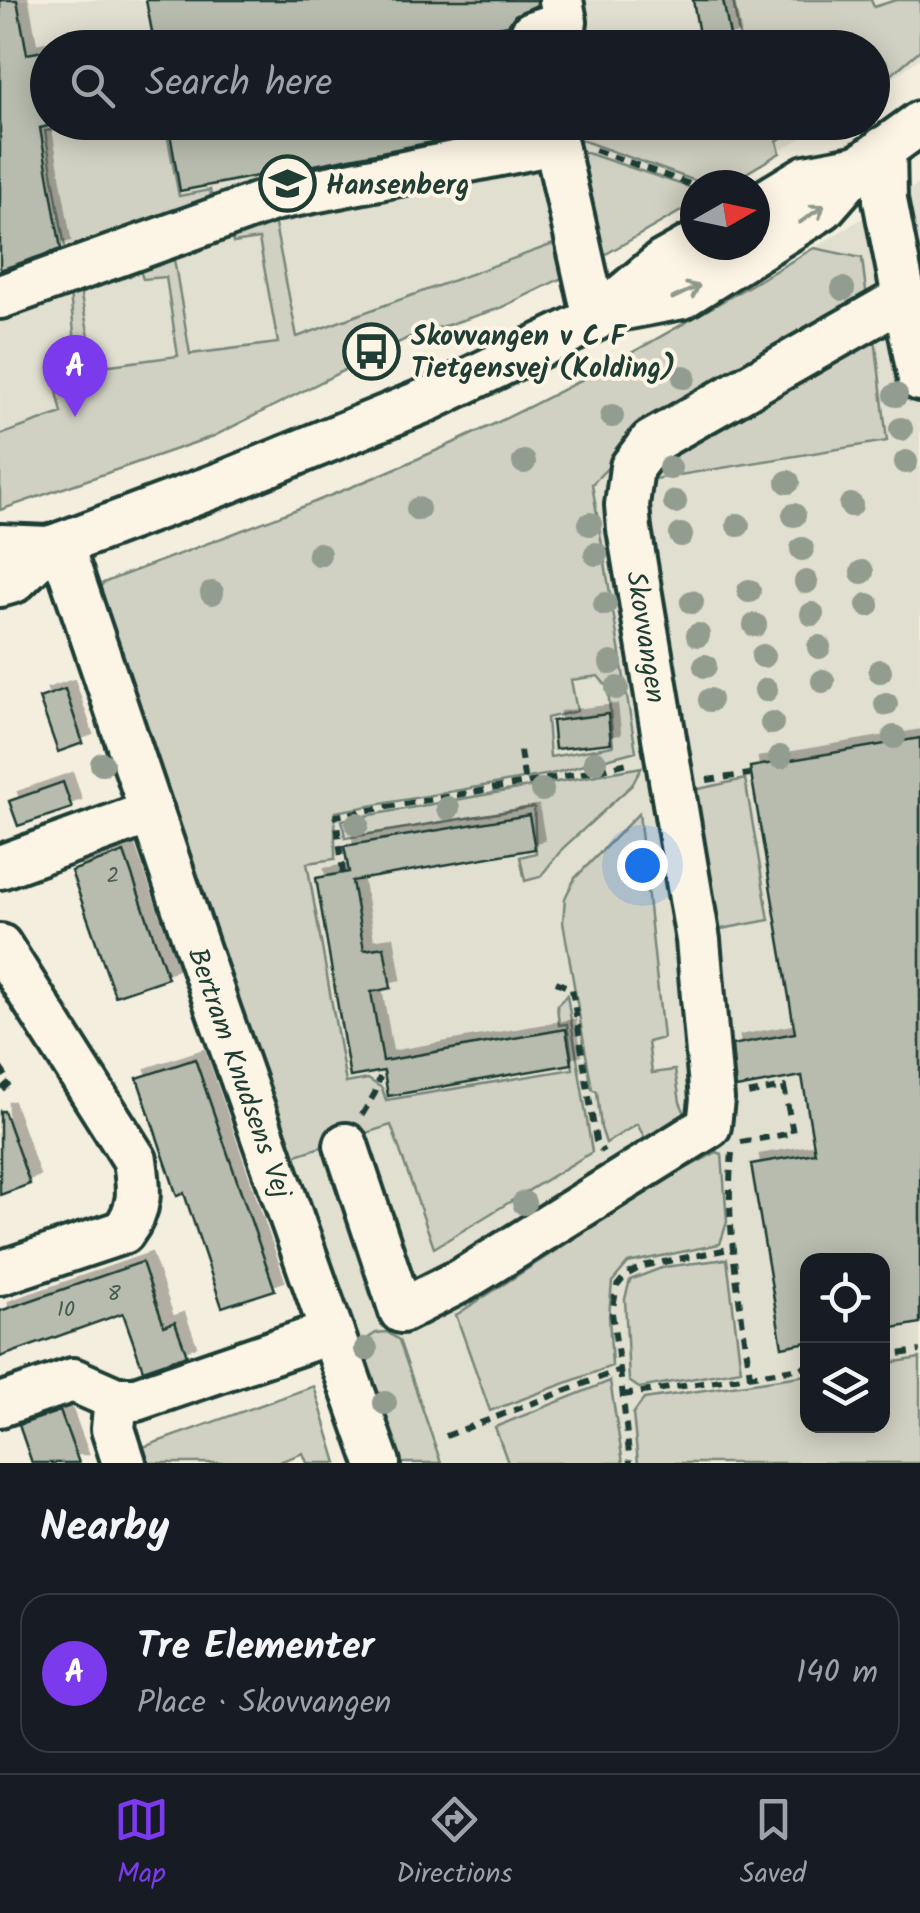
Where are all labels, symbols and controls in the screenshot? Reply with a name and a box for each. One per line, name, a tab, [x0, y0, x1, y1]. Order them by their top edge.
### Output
search box	[30, 30, 890, 140]
text: Search here	[145, 55, 332, 115]
icon: search	[65, 58, 120, 113]
school or university icon: Hansenberg	[257, 154, 317, 214]
place label: Hansenberg	[326, 164, 469, 209]
north arrow	[680, 170, 770, 260]
one-way arrow	[798, 204, 826, 225]
one-way arrow	[671, 282, 701, 300]
place label: Skovvangen v C F Tietgensvej (Kolding)	[411, 315, 676, 392]
bus stop icon: Skovvangen v C F Tietgensvej (Kolding)	[342, 321, 402, 381]
pin: A	[42, 334, 108, 417]
street label: Skovvangen	[612, 568, 677, 707]
your location	[617, 840, 668, 891]
house number: 2	[107, 859, 119, 894]
street label: Bertram Knudsens Vej	[174, 942, 303, 1205]
map controls	[800, 1253, 890, 1433]
button: locate	[800, 1253, 890, 1343]
house number: 8	[107, 1277, 121, 1312]
house number: 10	[57, 1293, 75, 1328]
button: layers	[800, 1343, 890, 1433]
text: Nearby	[40, 1495, 169, 1562]
text: Tre Elementer	[137, 1618, 374, 1678]
text: A	[64, 1648, 85, 1699]
text: 140 m	[796, 1648, 878, 1699]
text: Place · Skovvangen	[137, 1678, 391, 1729]
tab: Map	[114, 1792, 169, 1897]
tab: Directions	[396, 1792, 512, 1897]
tab: Saved	[740, 1792, 806, 1897]

